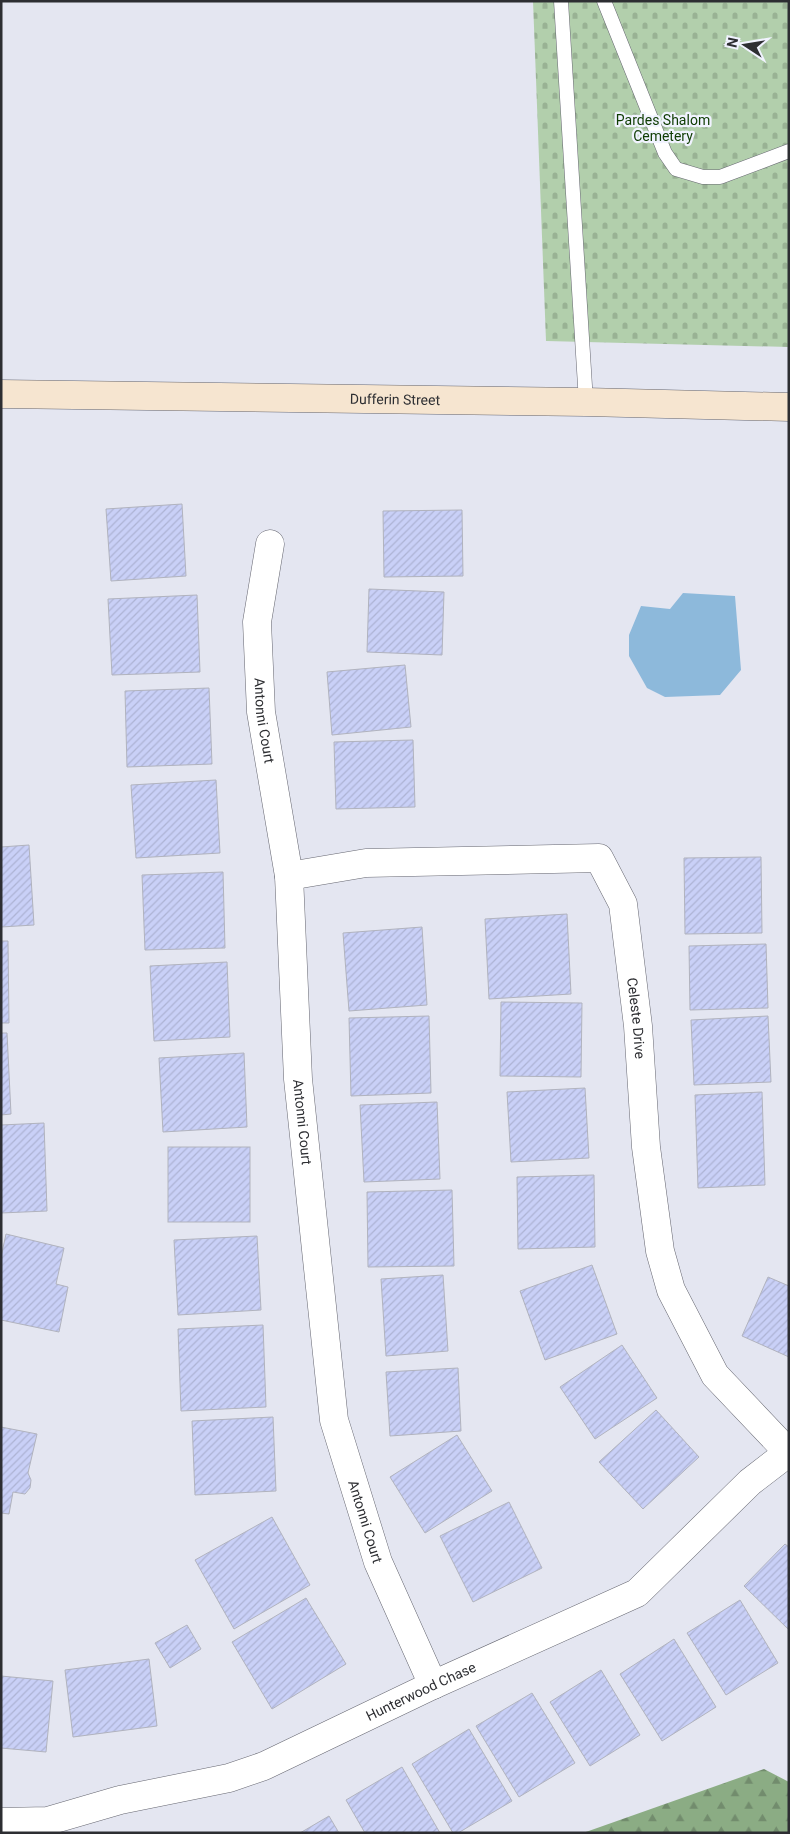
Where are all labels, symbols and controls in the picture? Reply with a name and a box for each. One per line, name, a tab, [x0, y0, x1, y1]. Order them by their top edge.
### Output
north arrow	[720, 20, 770, 70]
text: N	[723, 36, 741, 49]
park label: Pardes Shalom Cemetery	[616, 112, 710, 144]
street label: Dufferin Street	[350, 391, 441, 408]
street label: Antonni Court	[251, 677, 278, 765]
street label: Celeste Drive	[624, 977, 648, 1059]
street label: Antonni Court	[290, 1078, 315, 1166]
street label: Antonni Court	[345, 1478, 386, 1566]
street label: Hunterwood Chase	[363, 1659, 478, 1724]

